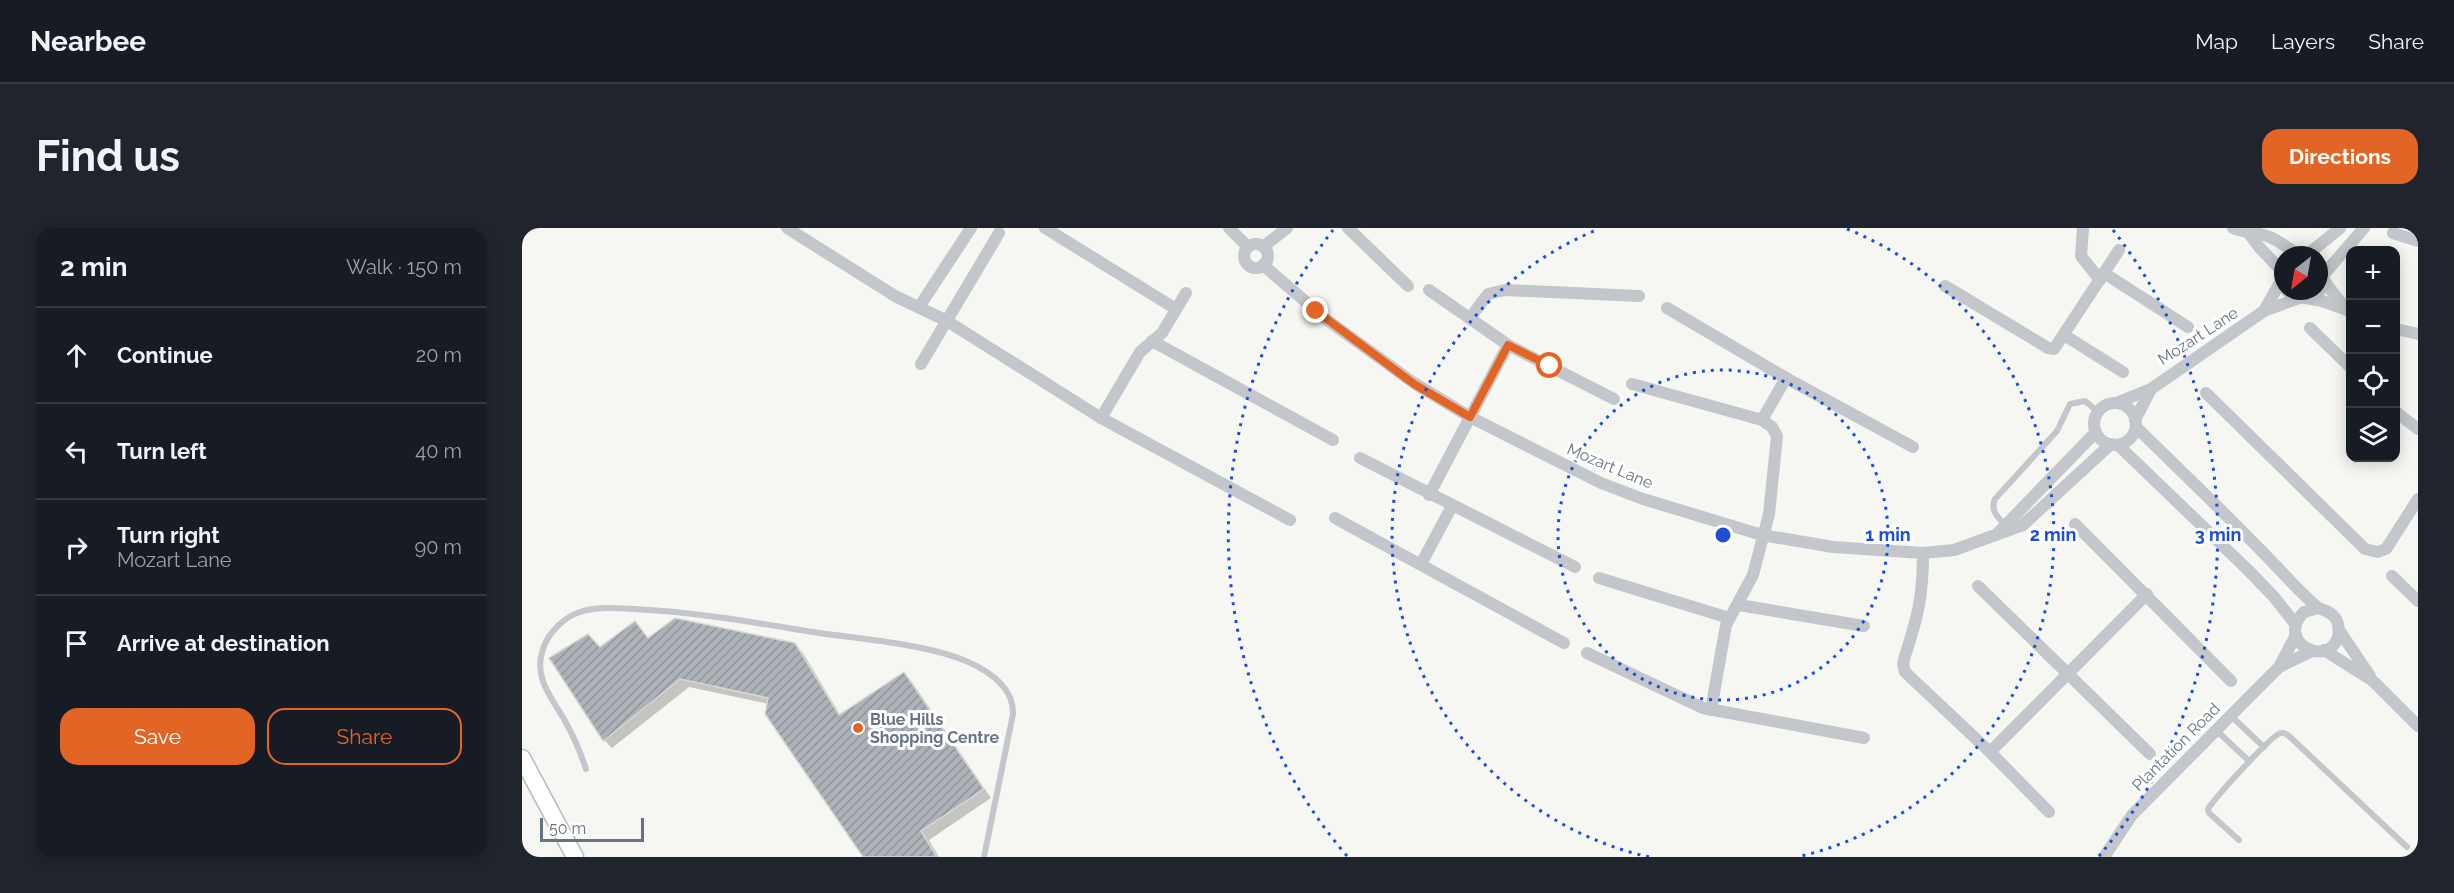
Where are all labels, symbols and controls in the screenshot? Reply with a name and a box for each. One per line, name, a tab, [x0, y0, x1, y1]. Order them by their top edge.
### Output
text: Nearbee	[30, 25, 146, 58]
text: Map	[2195, 29, 2238, 54]
text: Layers	[2271, 29, 2335, 54]
text: Share	[2368, 29, 2424, 54]
button: Directions	[2262, 129, 2418, 184]
text: Find us	[36, 132, 180, 181]
north arrow	[2274, 246, 2328, 300]
map controls	[2346, 246, 2400, 462]
button: +	[2346, 246, 2400, 300]
text: 2 min	[60, 252, 127, 282]
text: Walk · 150 m	[346, 255, 462, 279]
route end	[1302, 297, 1328, 323]
button: −	[2346, 300, 2400, 354]
street label: Mozart Lane	[2154, 303, 2242, 369]
icon: ahead	[60, 339, 93, 372]
text: Continue	[117, 342, 213, 368]
text: 20 m	[416, 343, 462, 367]
route start	[1536, 352, 1562, 378]
button: locate	[2346, 354, 2400, 408]
button: layers	[2346, 408, 2400, 462]
icon: left	[60, 435, 93, 468]
text: Turn left	[117, 438, 207, 464]
text: 40 m	[415, 439, 462, 463]
street label: Mozart Lane	[1564, 439, 1656, 493]
text: Turn right	[117, 522, 220, 548]
text: 1 min	[1865, 524, 1911, 545]
text: 2 min	[2030, 524, 2076, 545]
text: 3 min	[2195, 524, 2241, 545]
centre of rings	[1713, 525, 1733, 545]
icon: right	[60, 531, 93, 564]
text: 90 m	[415, 535, 462, 559]
text: Mozart Lane	[117, 548, 232, 572]
icon: arrive	[60, 627, 93, 660]
text: Arrive at destination	[117, 630, 330, 656]
street label: Plantation Road	[2128, 699, 2224, 795]
button: Save	[60, 708, 255, 765]
button: Share	[267, 708, 462, 765]
place label: Blue Hills Shopping Centre	[870, 710, 1000, 747]
marker: Blue Hills Shopping Centre	[851, 721, 865, 735]
scale bar	[540, 815, 644, 842]
text: 50 m	[549, 819, 586, 838]

